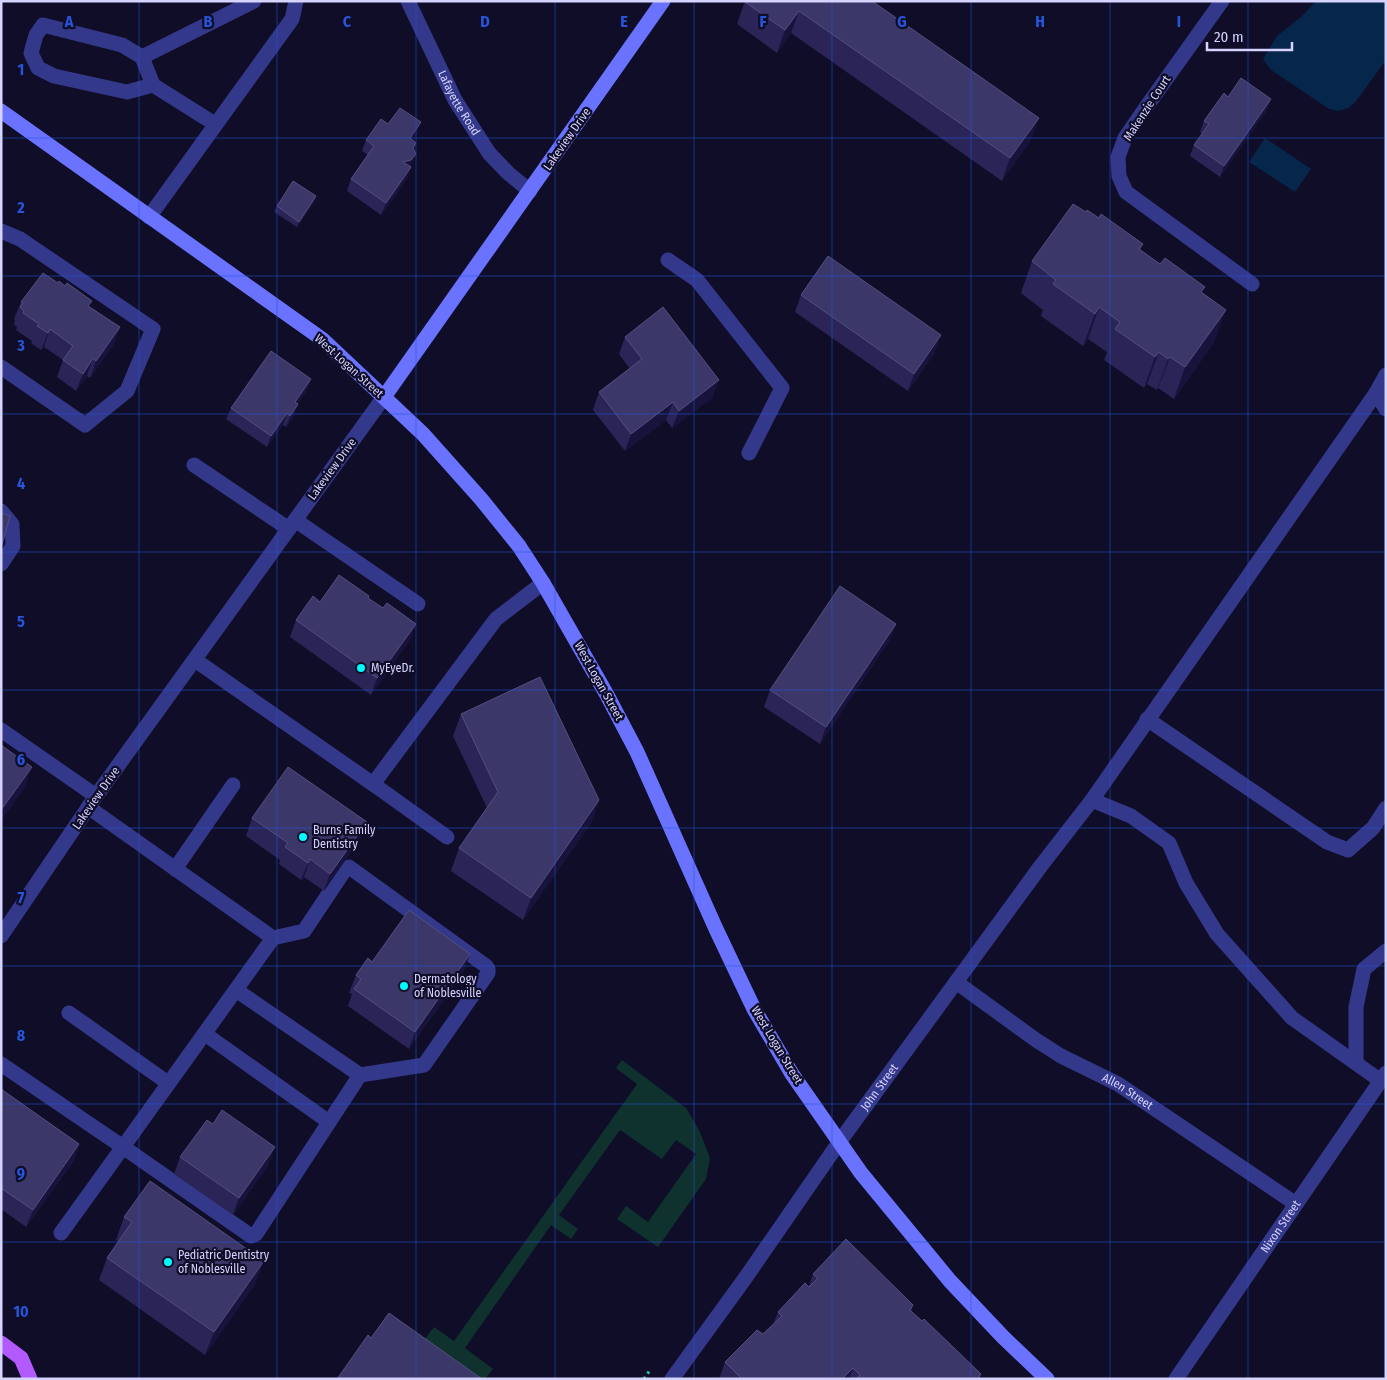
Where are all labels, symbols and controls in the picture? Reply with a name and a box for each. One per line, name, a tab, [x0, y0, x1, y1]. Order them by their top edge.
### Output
text: A	[64, 12, 74, 31]
text: B	[204, 12, 213, 31]
text: C	[343, 12, 352, 31]
text: D	[480, 12, 490, 31]
text: E	[620, 12, 628, 31]
text: F	[759, 12, 767, 31]
text: G	[897, 12, 907, 31]
text: H	[1035, 12, 1045, 31]
text: I	[1177, 12, 1181, 31]
scale bar	[1207, 20, 1292, 52]
text: 20 m	[1214, 28, 1244, 46]
text: 1	[18, 60, 24, 79]
street label: Lafayette Road	[435, 68, 483, 138]
street label: Makenzie Court	[1121, 73, 1173, 143]
street label: Lakeview Drive	[540, 105, 594, 173]
text: 2	[16, 198, 25, 217]
street label: West Logan Street	[312, 331, 386, 401]
text: 3	[16, 336, 25, 355]
street label: Lakeview Drive	[305, 435, 359, 503]
text: 4	[17, 474, 25, 493]
text: 5	[17, 612, 25, 631]
street label: West Logan Street	[572, 639, 626, 723]
place label: MyEyeDr.	[371, 661, 415, 675]
marker: MyEyeDr.	[355, 662, 367, 674]
text: 6	[17, 750, 25, 769]
street label: Lakeview Drive	[69, 764, 123, 832]
place label: Burns Family Dentistry	[313, 823, 376, 851]
marker: Burns Family Dentistry	[297, 831, 309, 843]
text: 7	[18, 888, 25, 907]
place label: Dermatology of Noblesville	[414, 972, 481, 1000]
marker: Dermatology of Noblesville	[398, 980, 410, 992]
street label: West Logan Street	[748, 1004, 806, 1086]
text: 8	[17, 1026, 26, 1045]
street label: John Street	[858, 1061, 901, 1113]
street label: Allen Street	[1100, 1070, 1156, 1113]
text: 9	[17, 1164, 25, 1183]
street label: Nixon Street	[1258, 1198, 1304, 1255]
place label: Pediatric Dentistry of Noblesville	[178, 1248, 270, 1276]
marker: Pediatric Dentistry of Noblesville	[162, 1256, 174, 1268]
text: 10	[13, 1302, 29, 1321]

